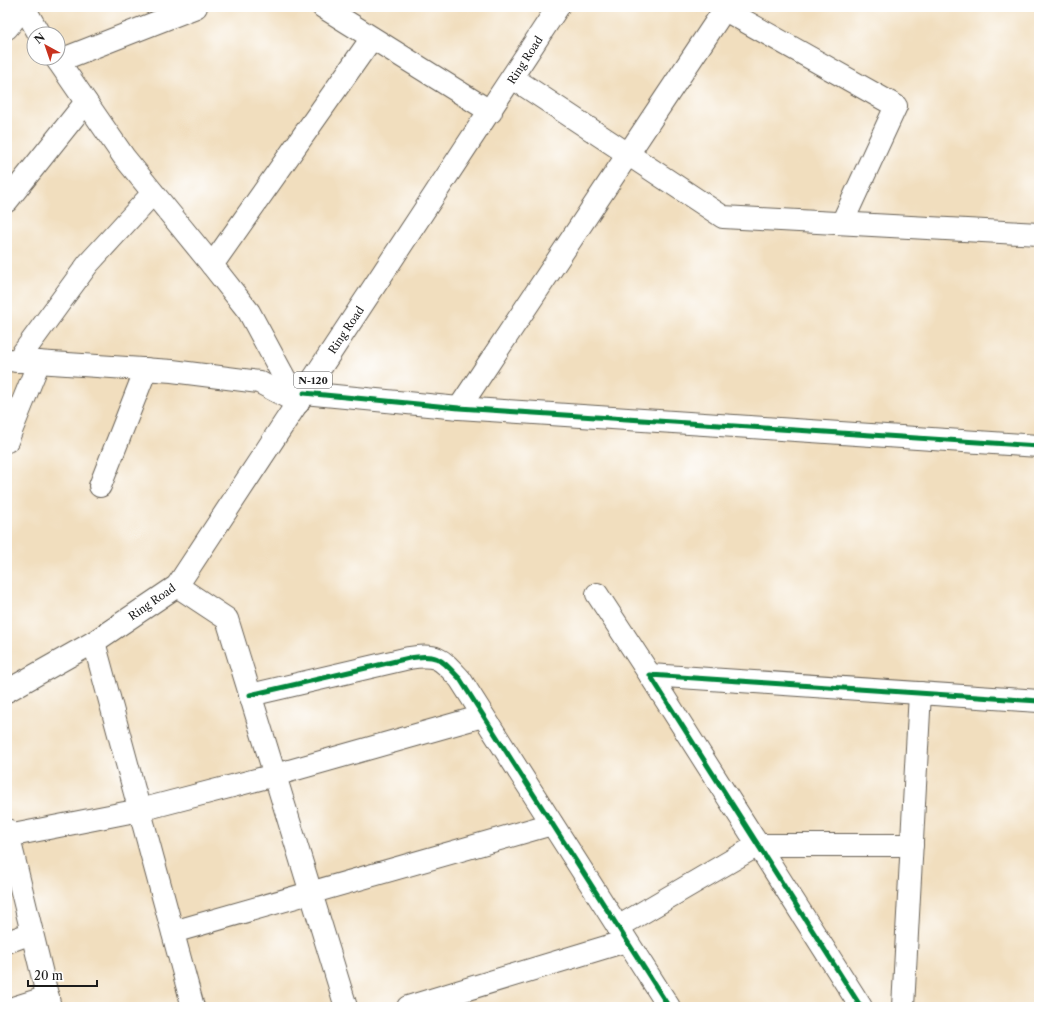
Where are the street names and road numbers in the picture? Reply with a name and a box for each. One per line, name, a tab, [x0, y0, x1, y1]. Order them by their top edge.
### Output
street label: Ring Road	[504, 33, 546, 87]
street label: Ring Road	[325, 303, 367, 356]
road number: N-120	[294, 372, 332, 388]
street label: Ring Road	[126, 581, 178, 623]

